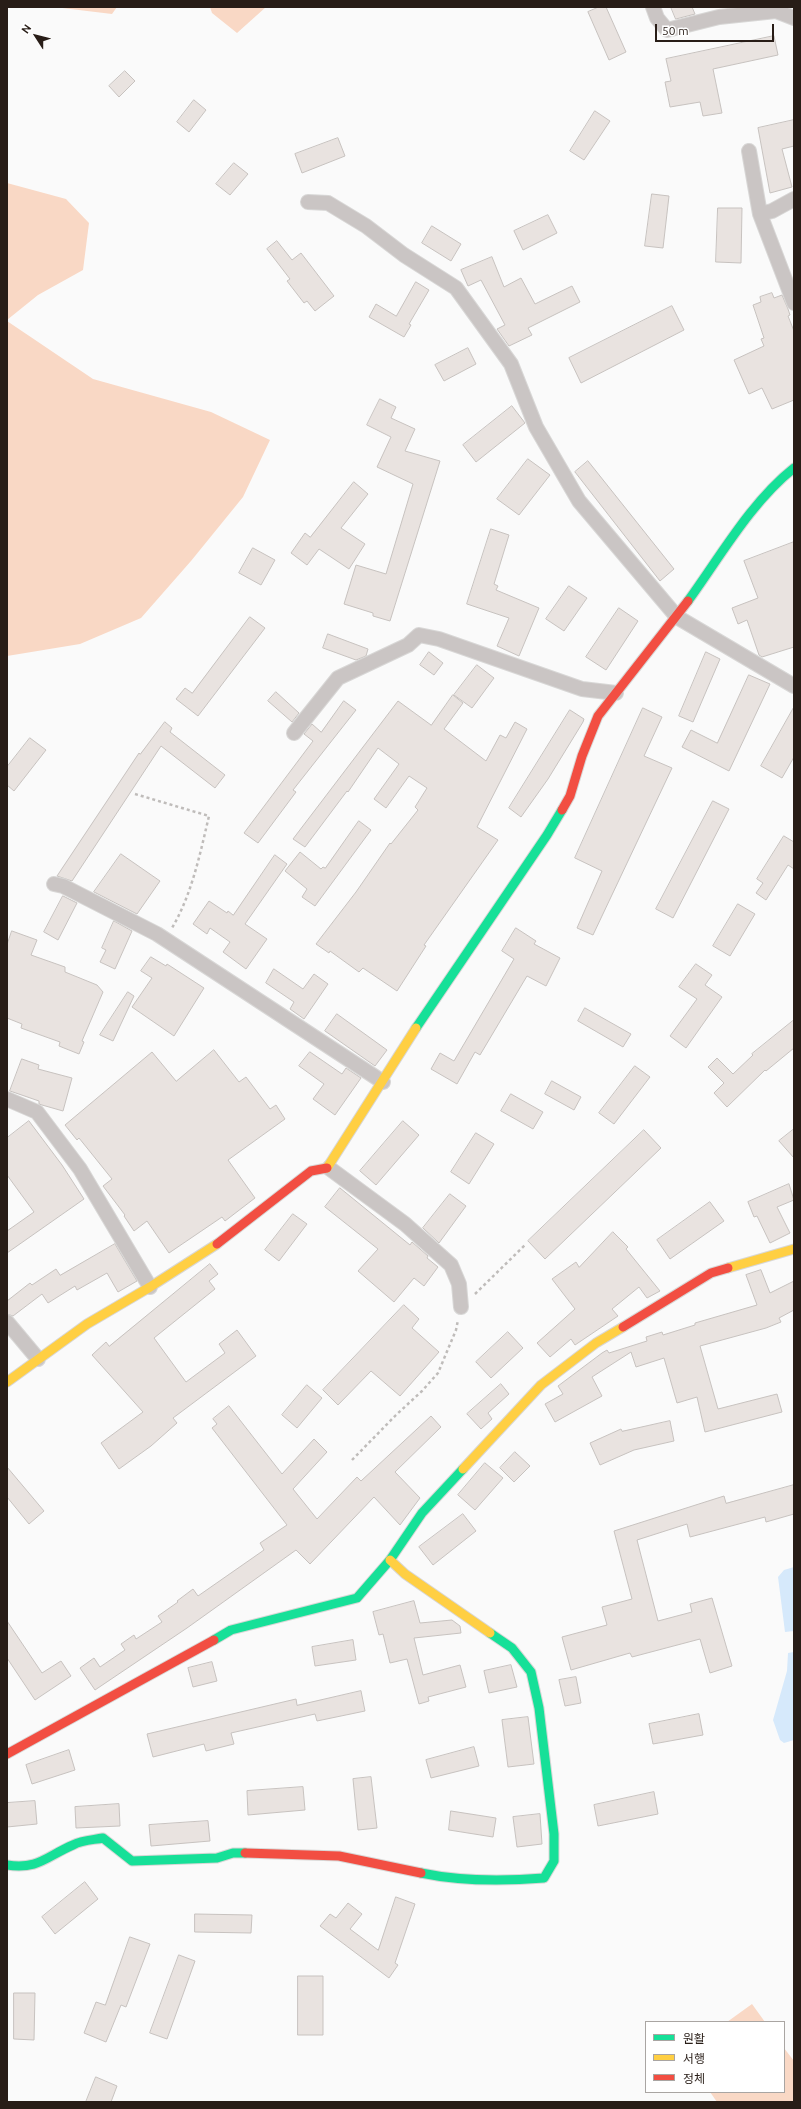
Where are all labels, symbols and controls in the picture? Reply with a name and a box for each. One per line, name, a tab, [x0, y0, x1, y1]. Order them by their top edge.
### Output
north arrow	[16, 16, 56, 56]
scale bar	[657, 16, 776, 42]
text: N	[19, 22, 34, 36]
text: 50 m	[662, 24, 689, 37]
legend	[645, 2021, 785, 2093]
text: 원활	[683, 2032, 705, 2045]
text: 서행	[683, 2052, 705, 2065]
text: 정체	[683, 2072, 705, 2085]

